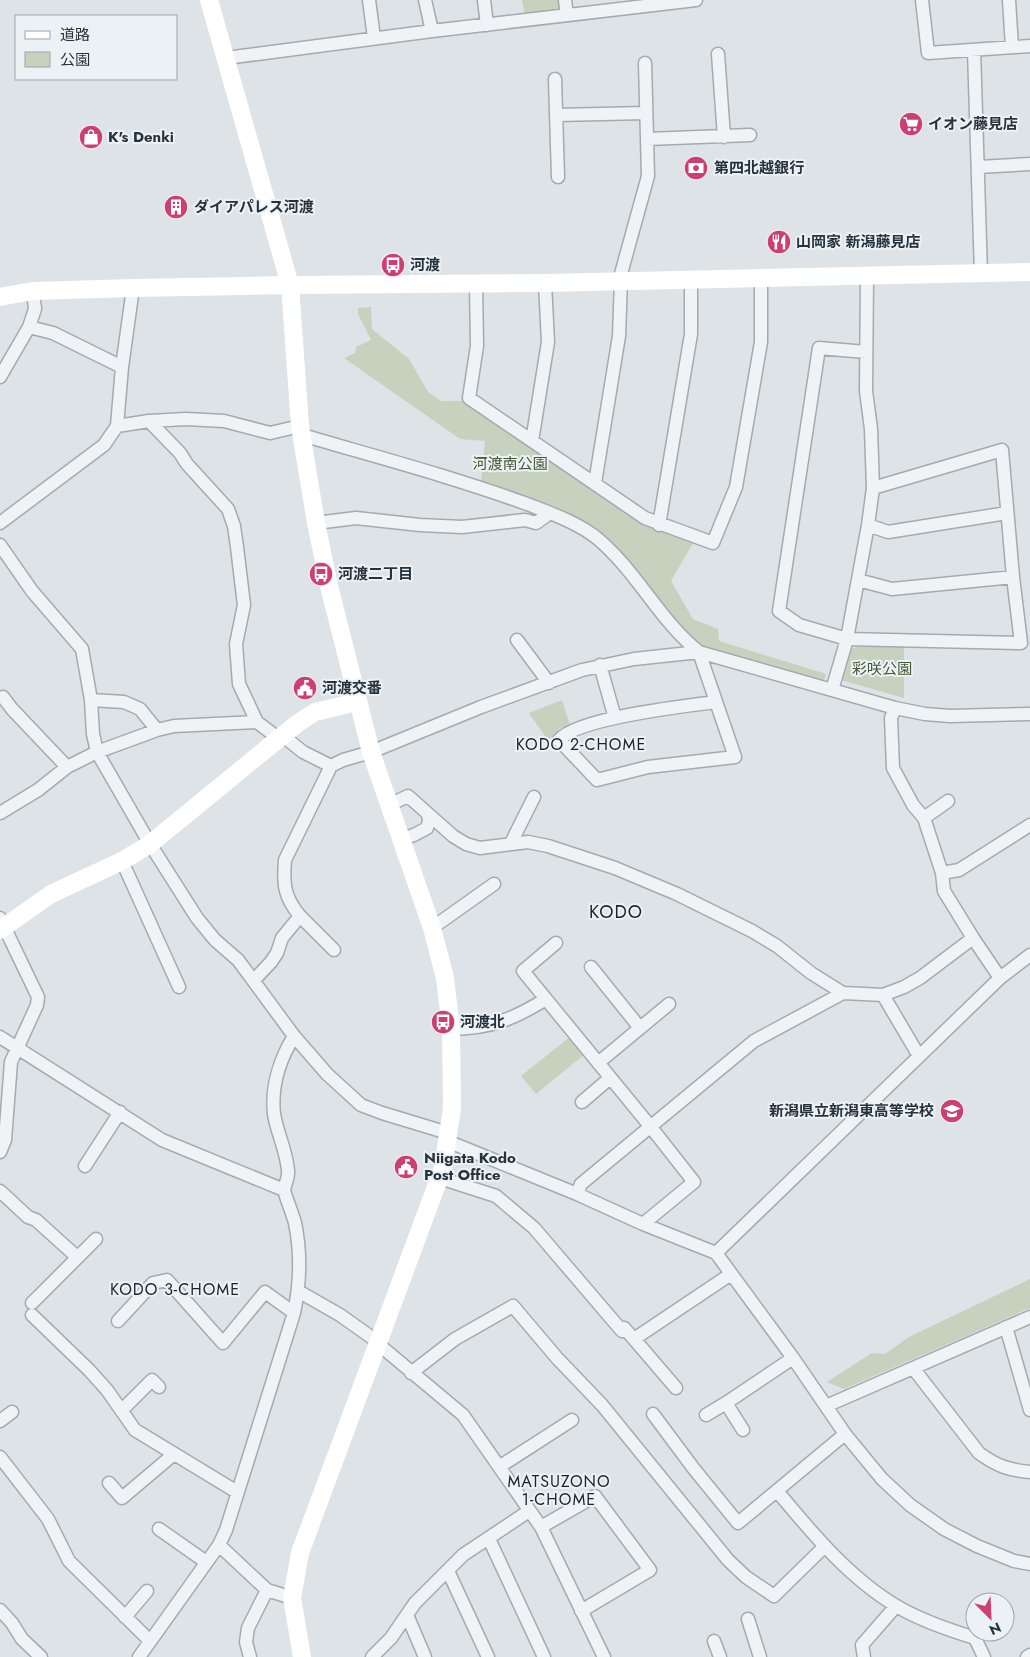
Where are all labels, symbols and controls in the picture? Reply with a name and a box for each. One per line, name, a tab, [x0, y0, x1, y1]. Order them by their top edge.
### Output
legend	[15, 15, 178, 80]
text: 道路	[60, 24, 90, 46]
text: 公園	[60, 49, 90, 71]
supermarket icon: イオン藤見店	[898, 111, 924, 137]
place label: イオン藤見店	[928, 113, 1018, 135]
shop icon: K's Denki	[78, 124, 104, 150]
place label: K's Denki	[108, 126, 174, 148]
bank icon: 第四北越銀行	[683, 155, 709, 181]
place label: 第四北越銀行	[714, 157, 804, 179]
building icon: ダイアパレス河渡	[163, 194, 189, 220]
place label: ダイアパレス河渡	[194, 196, 314, 218]
restaurant icon: 山岡家 新潟藤見店	[766, 229, 792, 255]
place label: 山岡家 新潟藤見店	[796, 231, 921, 253]
bus stop icon: 河渡	[380, 252, 406, 278]
place label: 河渡	[410, 254, 440, 276]
park label: 河渡南公園	[472, 453, 548, 475]
bus stop icon: 河渡二丁目	[308, 561, 334, 587]
place label: 河渡二丁目	[338, 563, 413, 585]
park label: 彩咲公園	[852, 658, 912, 680]
public building icon: 河渡交番	[292, 675, 318, 701]
place label: 河渡交番	[322, 677, 382, 699]
district label: KODO 2-CHOME	[516, 733, 646, 756]
district label: KODO	[589, 899, 643, 925]
bus stop icon: 河渡北	[430, 1009, 456, 1035]
place label: 河渡北	[460, 1011, 505, 1033]
school or university icon: 新潟県立新潟東高等学校	[939, 1098, 965, 1124]
place label: 新潟県立新潟東高等学校	[769, 1100, 934, 1122]
place label: Niigata Kodo Post Office	[424, 1147, 516, 1186]
public building icon: Niigata Kodo Post Office	[393, 1154, 419, 1180]
district label: KODO 3-CHOME	[110, 1278, 240, 1301]
district label: MATSUZONO 1-CHOME	[507, 1470, 611, 1511]
north arrow	[965, 1592, 1015, 1642]
text: N	[986, 1617, 1004, 1640]

